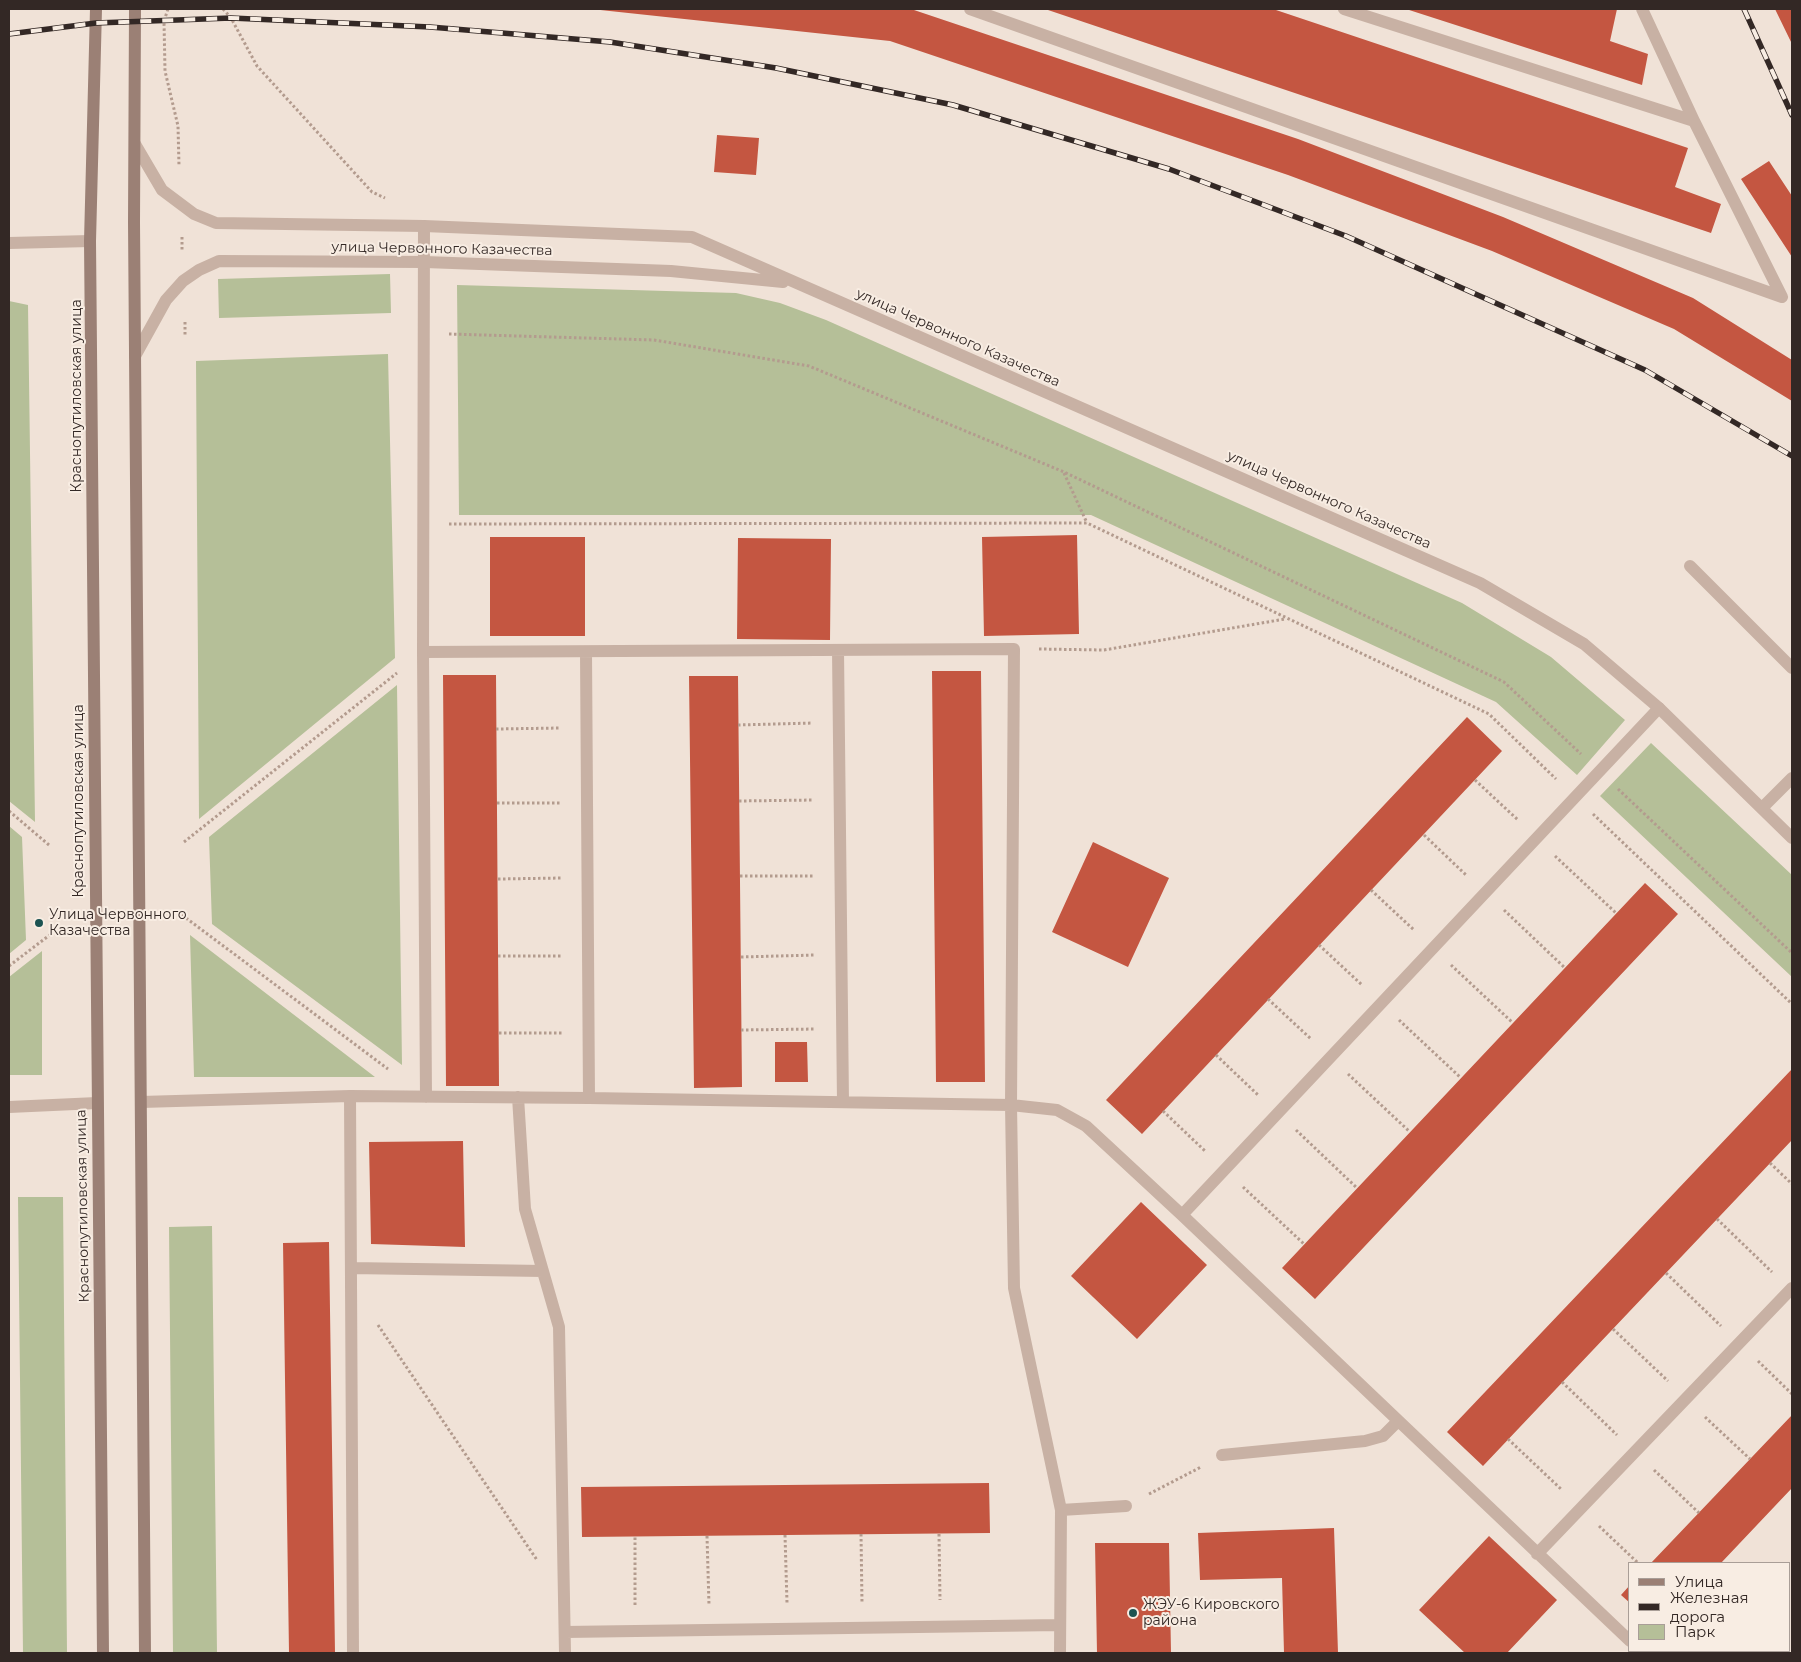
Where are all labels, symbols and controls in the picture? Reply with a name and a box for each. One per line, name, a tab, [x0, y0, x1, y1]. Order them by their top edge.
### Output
street label: улица Червонного Казачества	[331, 239, 553, 259]
street label: улица Червонного Казачества	[854, 285, 1062, 391]
street label: Краснопутиловская улица	[69, 299, 85, 493]
street label: улица Червонного Казачества	[1225, 447, 1433, 553]
street label: Краснопутиловская улица	[71, 704, 87, 898]
place label: Улица Червонного Казачества	[49, 907, 187, 940]
marker: Улица Червонного Казачества	[33, 917, 45, 929]
street label: Краснопутиловская улица	[73, 1109, 93, 1303]
legend	[1628, 1562, 1791, 1652]
text: Улица	[1675, 1572, 1723, 1591]
text: Железная дорога	[1670, 1588, 1749, 1626]
place label: ЖЭУ-6 Кировского района	[1143, 1597, 1280, 1630]
marker: ЖЭУ-6 Кировского района	[1127, 1607, 1139, 1619]
text: Парк	[1675, 1622, 1715, 1641]

